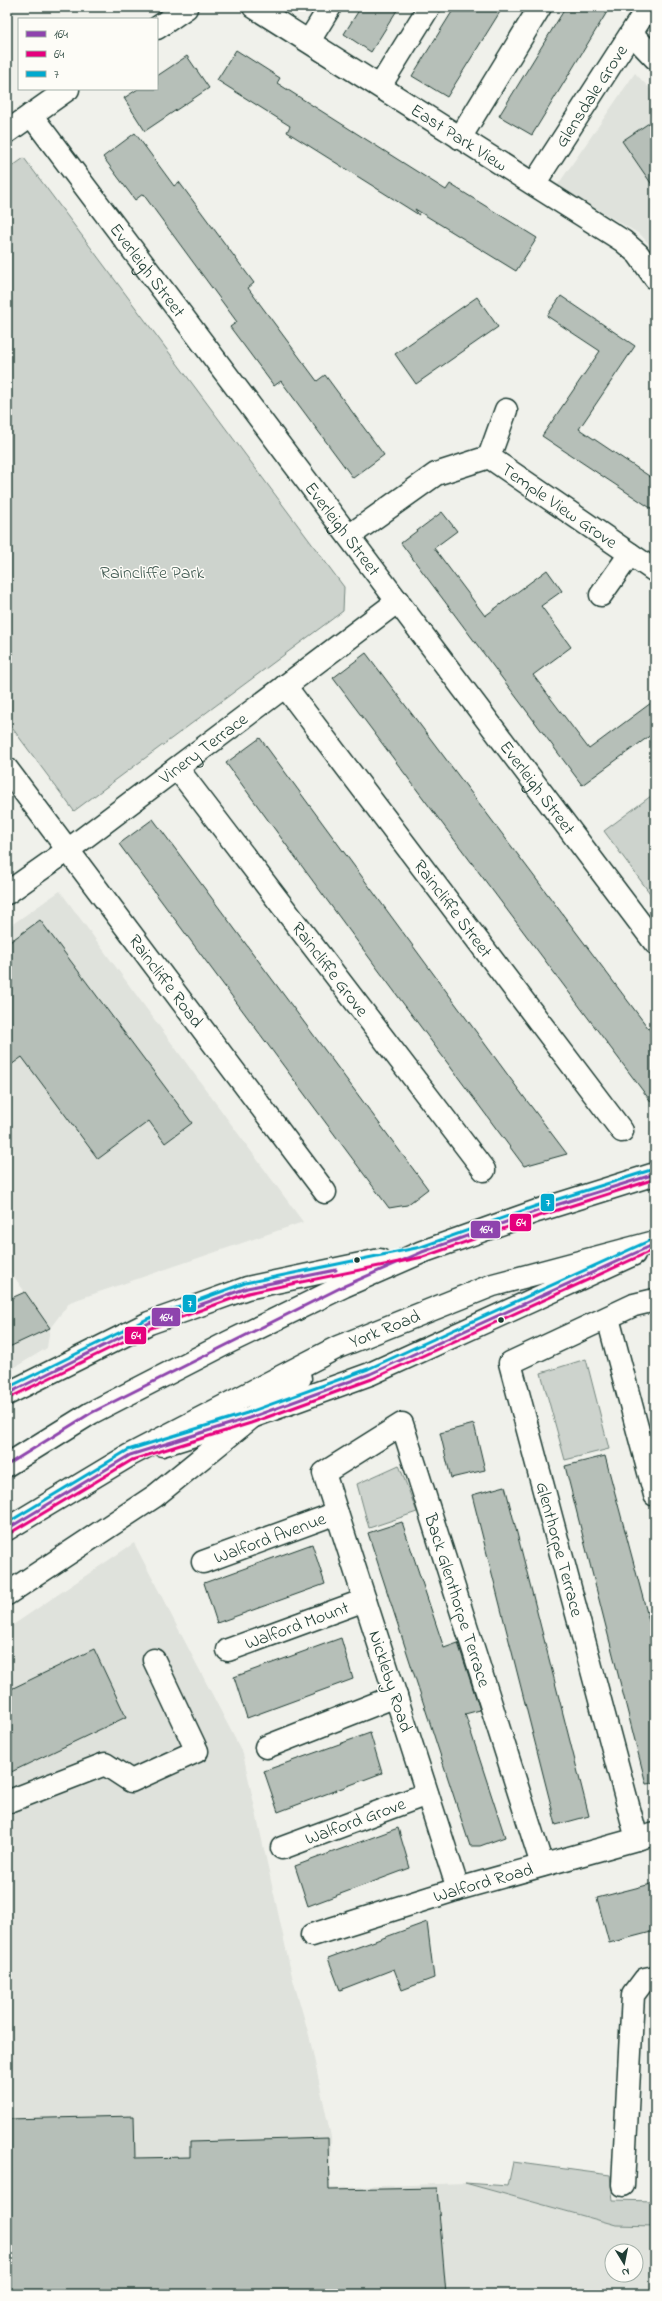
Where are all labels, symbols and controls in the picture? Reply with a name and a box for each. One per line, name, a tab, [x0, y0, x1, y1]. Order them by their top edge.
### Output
legend	[18, 18, 158, 90]
text: 164	[54, 26, 68, 44]
street label: Glensdale Grove	[550, 39, 636, 153]
text: 64	[54, 46, 64, 64]
text: 7	[54, 66, 59, 84]
street label: East Park View	[405, 98, 512, 179]
street label: Everleigh Street	[102, 218, 190, 324]
street label: Temple View Grove	[495, 458, 623, 557]
street label: Everleigh Street	[297, 477, 385, 583]
park label: Raincliffe Park	[100, 561, 204, 587]
street label: Vinery Terrace	[154, 707, 255, 792]
street label: Everleigh Street	[492, 736, 580, 841]
street label: Raincliffe Street	[406, 855, 498, 964]
street label: Raincliffe Grove	[284, 917, 374, 1024]
street label: Raincliffe Road	[121, 930, 208, 1034]
line badge: 7	[540, 1193, 555, 1212]
text: 7	[546, 1195, 551, 1211]
line badge: 64	[509, 1213, 532, 1232]
text: 64	[515, 1215, 526, 1231]
line badge: 164	[470, 1220, 501, 1239]
text: 164	[480, 1222, 493, 1238]
unlabelled marker	[352, 1255, 362, 1265]
line badge: 7	[182, 1294, 197, 1313]
text: 7	[188, 1296, 193, 1312]
street label: York Road	[346, 1304, 425, 1356]
line badge: 164	[151, 1307, 181, 1327]
text: 164	[160, 1310, 173, 1326]
unlabelled marker	[496, 1315, 506, 1325]
line badge: 64	[124, 1326, 147, 1345]
text: 64	[130, 1328, 141, 1344]
street label: Glenthorpe Terrace	[528, 1479, 589, 1621]
street label: Walford Avenue	[211, 1507, 331, 1572]
street label: Back Glenthorpe Terrace	[416, 1510, 496, 1692]
street label: Walford Mount	[242, 1596, 353, 1658]
street label: Nickleby Road	[360, 1627, 418, 1736]
street label: Walford Grove	[302, 1792, 411, 1853]
street label: Walford Road	[430, 1858, 537, 1911]
north arrow	[604, 2243, 644, 2283]
text: N	[621, 2263, 631, 2280]

